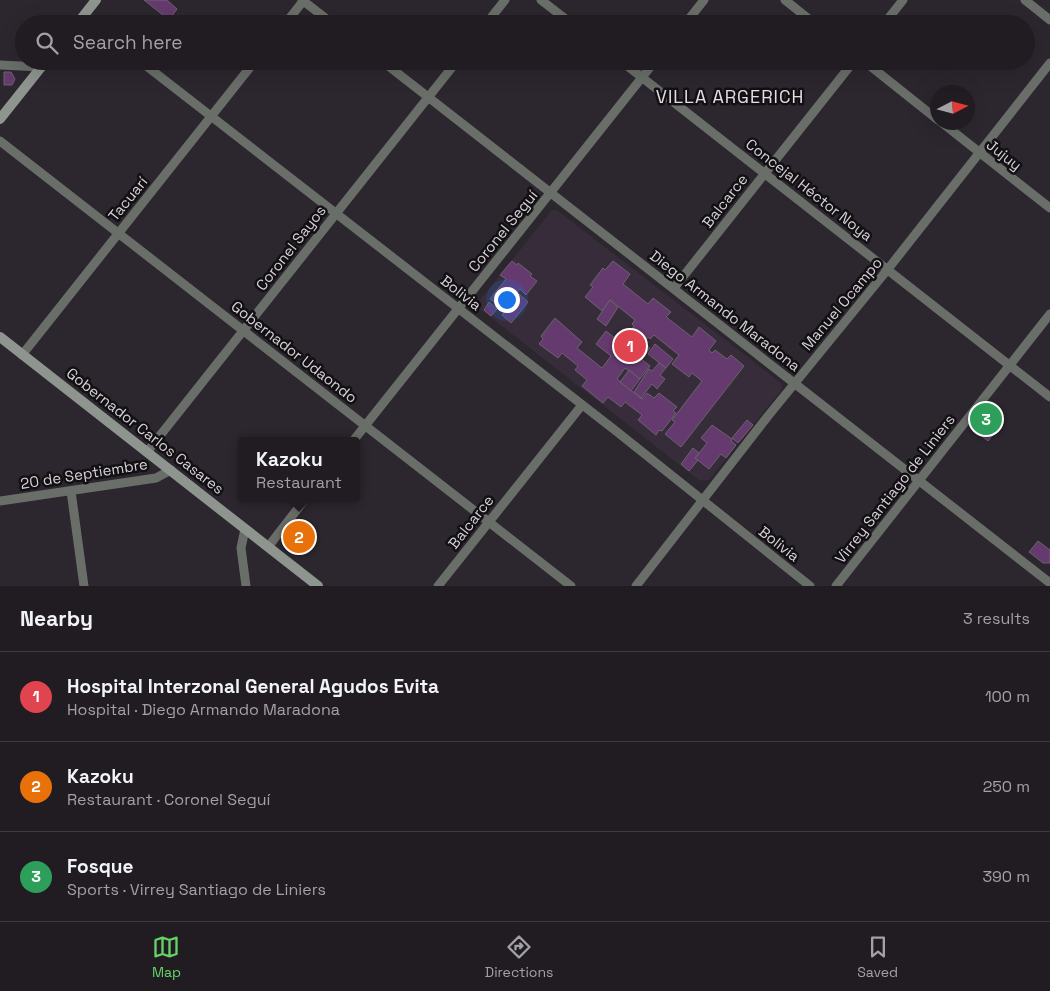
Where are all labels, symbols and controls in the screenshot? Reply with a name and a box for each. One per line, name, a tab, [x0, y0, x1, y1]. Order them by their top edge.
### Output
search box	[15, 15, 1035, 70]
icon: search	[33, 29, 61, 57]
text: Search here	[73, 30, 183, 55]
district label: VILLA ARGERICH	[656, 85, 804, 108]
north arrow	[930, 85, 975, 130]
street label: Concejal Héctor Noya	[742, 134, 877, 245]
street label: Jujuy	[983, 135, 1026, 174]
street label: Balcarce	[698, 170, 752, 231]
street label: Tacuarí	[104, 172, 152, 225]
street label: Coronel Seguí	[464, 186, 542, 275]
street label: Coronel Sayos	[251, 201, 330, 294]
street label: Diego Armando Maradona	[646, 246, 805, 376]
street label: Manuel Ocampo	[797, 253, 886, 354]
street label: Bolivia	[437, 271, 486, 315]
your location	[494, 287, 520, 313]
street label: Gobernador Udaondo	[227, 296, 361, 407]
pin: 1	[614, 327, 646, 365]
street label: Gobernador Carlos Casares	[63, 363, 228, 498]
pin: 3	[970, 400, 1002, 438]
street label: Virrey Santiago de Liniers	[831, 410, 959, 567]
popup	[238, 437, 360, 502]
text: Kazoku	[256, 447, 323, 472]
street label: 20 de Septiembre	[19, 454, 149, 493]
text: Restaurant	[256, 472, 342, 493]
street label: Balcarce	[444, 491, 498, 552]
pin: 2	[283, 518, 315, 556]
street label: Bolivia	[755, 522, 804, 566]
text: Nearby	[20, 605, 93, 632]
text: 3 results	[963, 608, 1030, 629]
text: Hospital Interzonal General Agudos Evita	[67, 674, 439, 699]
text: 1	[32, 686, 40, 707]
text: 100 m	[985, 686, 1030, 707]
text: Hospital · Diego Armando Maradona	[67, 699, 340, 720]
text: Kazoku	[67, 764, 134, 789]
text: 2	[31, 776, 41, 797]
text: 250 m	[983, 776, 1030, 797]
text: Restaurant · Coronel Seguí	[67, 789, 270, 810]
text: Fosque	[67, 854, 133, 879]
text: 3	[31, 866, 41, 887]
text: 390 m	[982, 866, 1030, 887]
text: Sports · Virrey Santiago de Liniers	[67, 879, 326, 900]
tab: Map	[152, 933, 181, 981]
tab: Directions	[485, 933, 553, 981]
tab: Saved	[857, 933, 898, 981]

